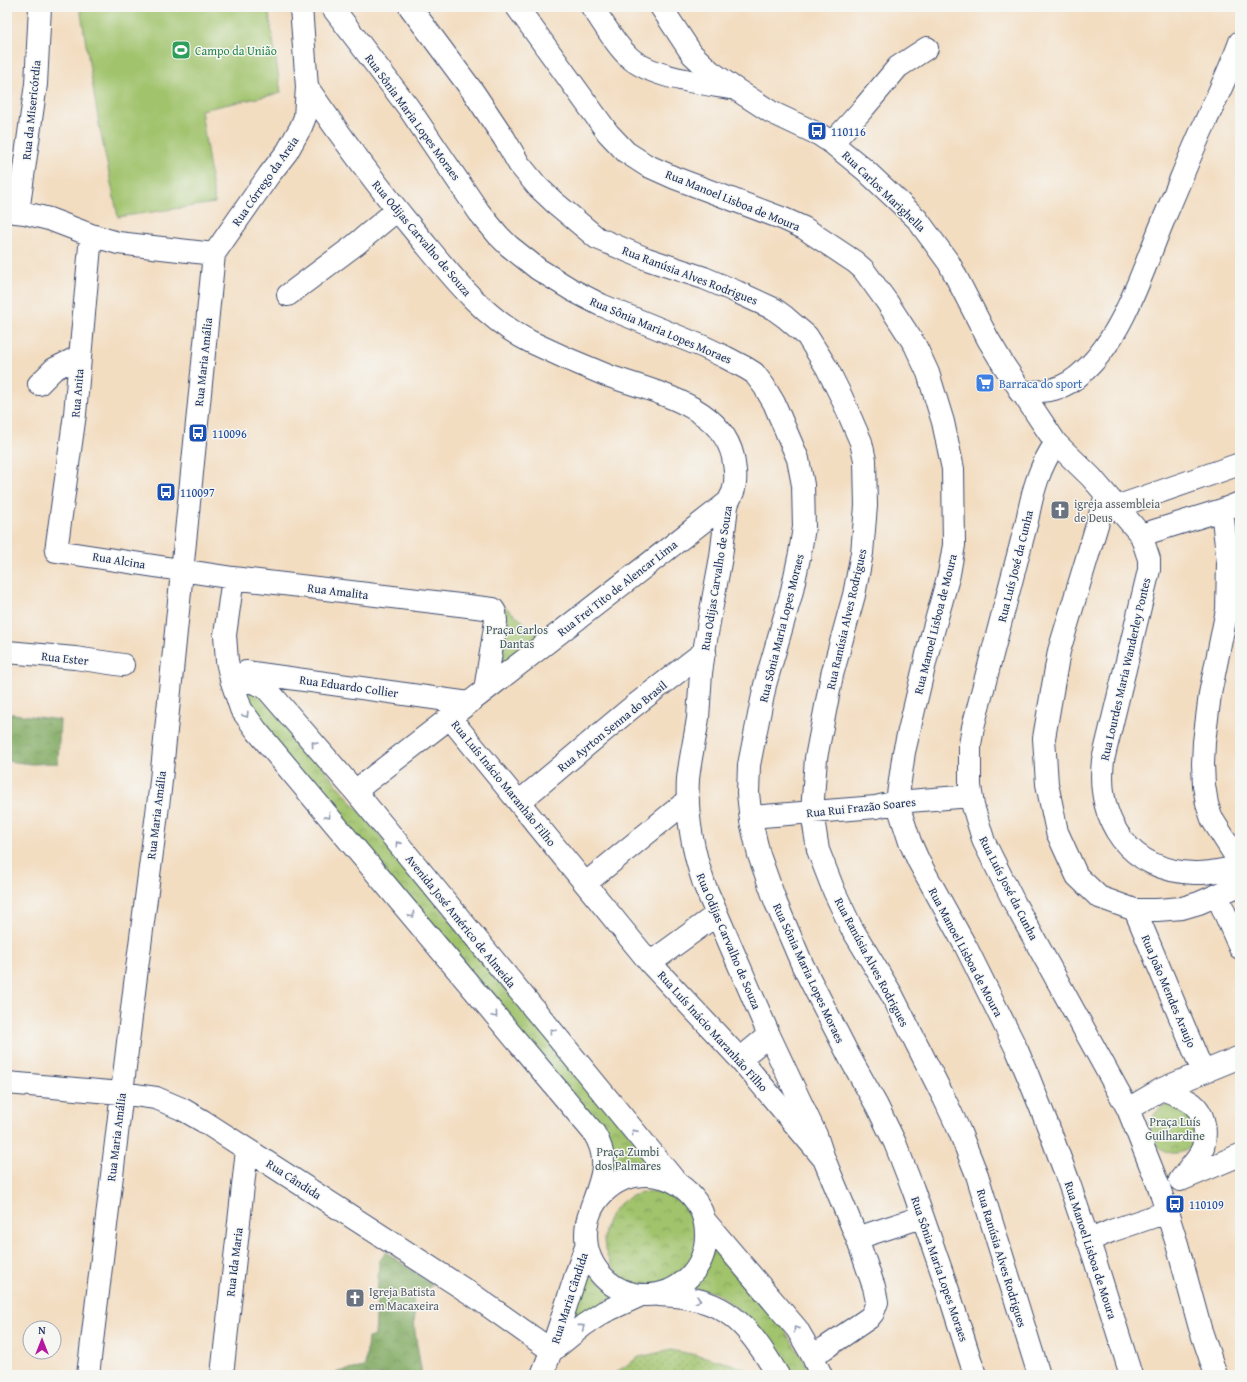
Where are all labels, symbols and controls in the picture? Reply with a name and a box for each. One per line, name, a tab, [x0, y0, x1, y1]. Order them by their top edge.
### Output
sports icon: Campo da União	[170, 39, 192, 61]
place label: Campo da União	[195, 42, 277, 59]
street label: Rua Sônia Maria Lopes Moraes	[361, 50, 465, 184]
street label: Rua da Misericórdia	[17, 59, 45, 161]
bus stop icon: 110116	[806, 120, 828, 142]
place label: 110116	[831, 123, 866, 140]
street label: Rua Córrego da Areia	[228, 132, 303, 229]
street label: Rua Carlos Marighella	[838, 147, 930, 236]
street label: Rua Manoel Lisboa de Moura	[663, 165, 803, 235]
street label: Rua Odijas Carvalho de Souza	[368, 176, 476, 300]
street label: Rua Ranúsia Alves Rodrigues	[620, 241, 760, 309]
street label: Rua Sônia Maria Lopes Moraes	[587, 292, 735, 368]
street label: Rua Maria Amália	[190, 317, 216, 407]
street label: Rua Anita	[66, 368, 88, 418]
supermarket icon: Barraca do sport	[974, 372, 996, 394]
place label: Barraca do sport	[999, 375, 1083, 392]
bus stop icon: 110096	[187, 422, 209, 444]
place label: 110096	[212, 425, 247, 442]
bus stop icon: 110097	[155, 481, 177, 503]
place label: 110097	[180, 484, 215, 501]
place label: igreja assembleia de Deus	[1074, 495, 1160, 526]
church icon: igreja assembleia de Deus	[1049, 499, 1071, 521]
street label: Rua Odijas Carvalho de Souza	[696, 504, 736, 652]
street label: Rua Luís José da Cunha	[993, 508, 1037, 624]
street label: Rua Frei Tito de Alencar Lima	[553, 536, 681, 640]
street label: Rua Alcina	[91, 547, 147, 573]
street label: Rua Ranúsia Alves Rodrigues	[822, 547, 871, 691]
street label: Rua Sônia Maria Lopes Moraes	[754, 552, 808, 704]
street label: Rua Manoel Lisboa de Moura	[909, 552, 961, 696]
street label: Rua Lourdes Maria Wanderley Pontes	[1096, 576, 1154, 762]
street label: Rua Amalita	[307, 579, 370, 603]
park label: Praça Carlos Dantas	[486, 621, 548, 652]
street label: Rua Ester	[41, 647, 89, 669]
street label: Rua Eduardo Collier	[298, 671, 400, 701]
street label: Rua Ayrton Senna do Brasil	[554, 676, 671, 776]
one-way arrow	[241, 711, 248, 718]
street label: Rua Luís Inácio Maranhão Filho	[448, 716, 560, 850]
one-way arrow	[312, 742, 319, 749]
street label: Rua Maria Amália	[142, 769, 170, 860]
street label: Rua Rui Frazão Soares	[805, 793, 917, 821]
one-way arrow	[324, 811, 331, 818]
street label: Rua Luís José da Cunha	[975, 833, 1043, 943]
one-way arrow	[396, 841, 403, 849]
street label: Avenida José Américo de Almeida	[402, 851, 520, 992]
street label: Rua Odijas Carvalho de Souza	[693, 870, 766, 1012]
street label: Rua Manoel Lisboa de Moura	[925, 884, 1007, 1020]
street label: Rua Ranúsia Alves Rodrigues	[831, 894, 913, 1030]
street label: Rua Sônia Maria Lopes Moraes	[769, 900, 849, 1046]
one-way arrow	[407, 911, 414, 918]
street label: Rua João Mendes Araujo	[1137, 932, 1201, 1050]
street label: Rua Luís Inácio Maranhão Filho	[654, 967, 772, 1095]
one-way arrow	[491, 1010, 498, 1018]
one-way arrow	[549, 1029, 556, 1036]
street label: Rua Maria Amália	[102, 1091, 130, 1182]
park label: Praça Luís Guilhardine	[1145, 1113, 1205, 1144]
one-way arrow	[632, 1129, 639, 1136]
park label: Praça Zumbi dos Palmares	[595, 1143, 661, 1174]
street label: Rua Cândida	[263, 1155, 325, 1203]
street label: Rua Manoel Lisboa de Moura	[1061, 1179, 1121, 1321]
street label: Rua Ranúsia Alves Rodrigues	[973, 1187, 1031, 1330]
bus stop icon: 110109	[1164, 1193, 1186, 1215]
street label: Rua Sônia Maria Lopes Moraes	[907, 1194, 973, 1344]
place label: 110109	[1189, 1196, 1224, 1213]
street label: Rua Ida Maria	[221, 1226, 247, 1298]
street label: Rua Maria Cândida	[546, 1250, 592, 1346]
place label: Igreja Batista em Macaxeira	[369, 1283, 439, 1314]
church icon: Igreja Batista em Macaxeira	[344, 1287, 366, 1309]
one-way arrow	[694, 1295, 701, 1304]
north arrow	[22, 1320, 62, 1360]
text: N	[38, 1322, 46, 1338]
one-way arrow	[578, 1325, 585, 1332]
one-way arrow	[794, 1326, 801, 1333]

